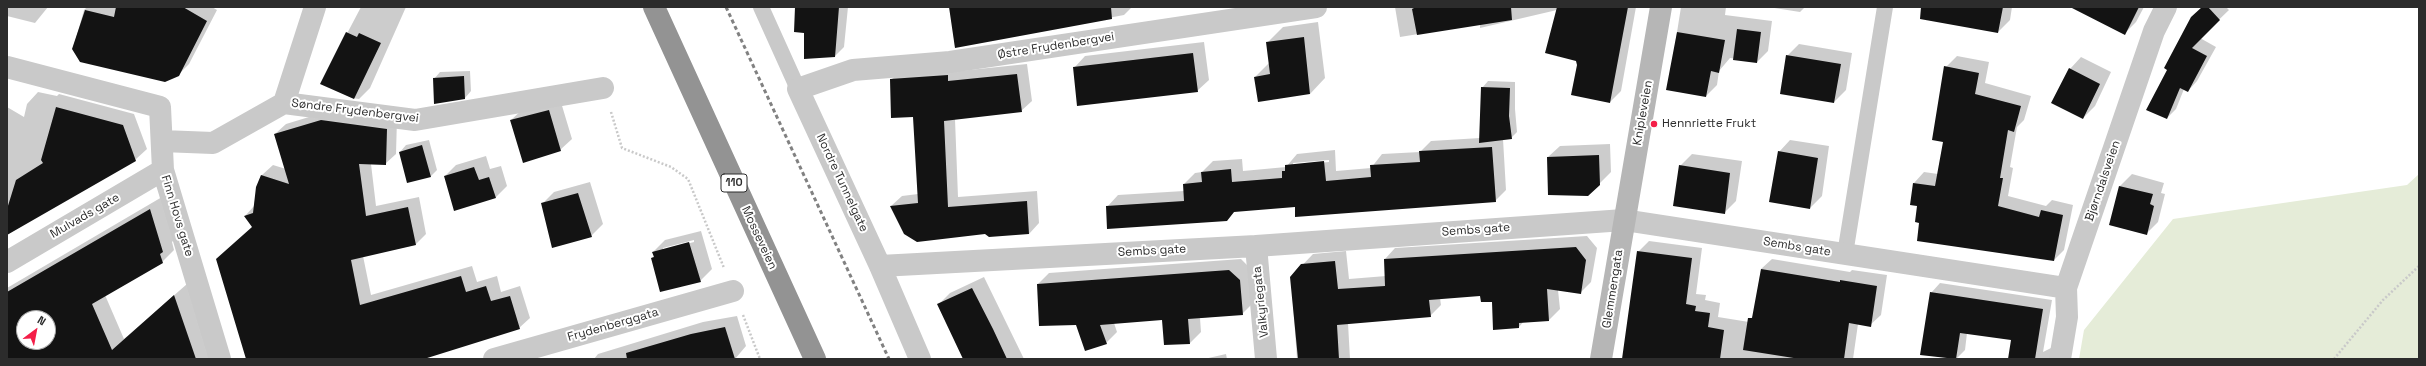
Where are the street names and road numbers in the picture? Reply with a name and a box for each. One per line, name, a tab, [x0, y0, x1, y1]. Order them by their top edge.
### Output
street label: Østre Frydenbergvei	[997, 30, 1115, 62]
street label: Knipleveien	[1630, 79, 1656, 147]
street label: Søndre Frydenbergvei	[291, 96, 419, 126]
street label: Nordre Tunnelgate	[813, 132, 871, 234]
street label: Bjørndalsveien	[2082, 139, 2124, 223]
street label: Finn Hovs gate	[158, 173, 196, 259]
road number: 110	[721, 174, 747, 192]
street label: Mulvads gate	[48, 190, 122, 242]
street label: Mosseveien	[738, 204, 780, 272]
street label: Sembs gate	[1441, 220, 1511, 240]
street label: Sembs gate	[1762, 235, 1832, 259]
street label: Sembs gate	[1117, 242, 1187, 260]
street label: Glemmengata	[1600, 249, 1626, 329]
street label: Valkyriegata	[1250, 266, 1272, 338]
street label: Frydenberggata	[566, 305, 660, 345]

